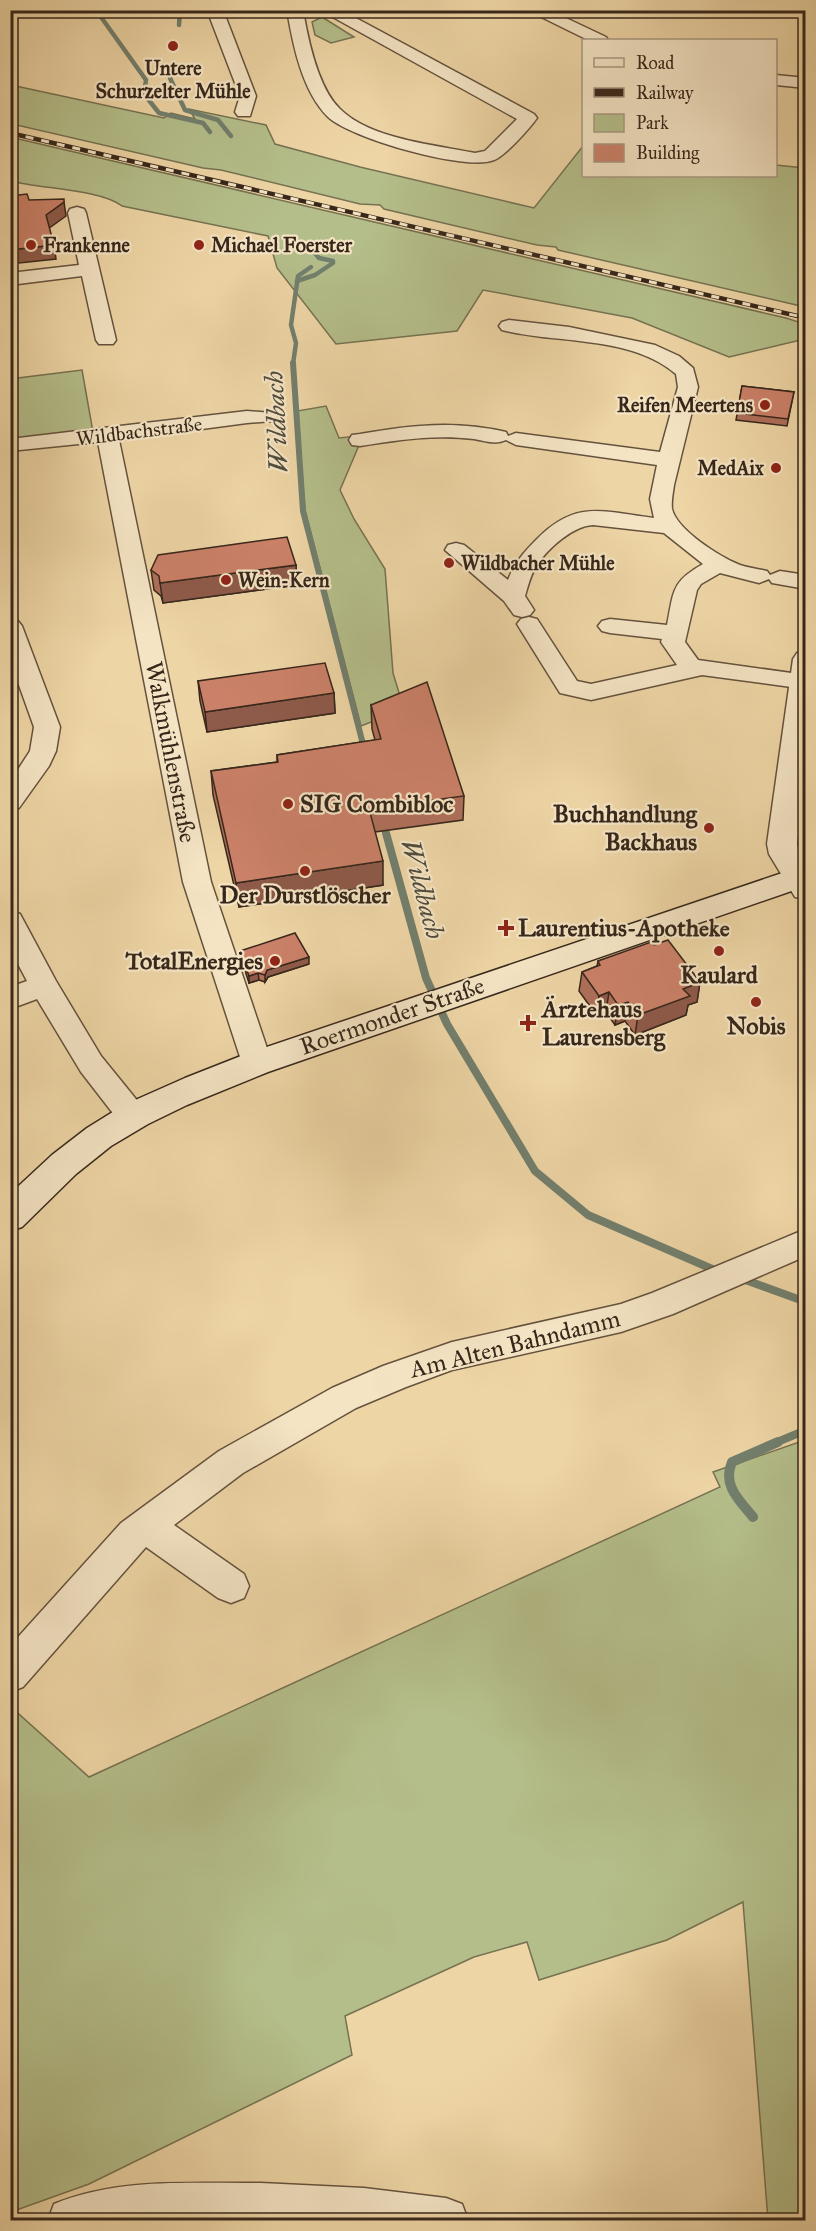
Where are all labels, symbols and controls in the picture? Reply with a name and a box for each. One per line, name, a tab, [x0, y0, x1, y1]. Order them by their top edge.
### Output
marker: Untere Schurzelter Mühle	[166, 39, 180, 53]
legend	[582, 39, 777, 177]
text: Road	[636, 52, 674, 74]
place label: Untere Schurzelter Mühle	[95, 56, 251, 103]
text: Railway	[636, 82, 694, 104]
text: Park	[636, 112, 669, 134]
text: Building	[636, 142, 700, 165]
place label: Frankenne	[43, 233, 130, 257]
place label: Michael Foerster	[211, 233, 352, 257]
marker: Frankenne	[24, 238, 38, 252]
marker: Michael Foerster	[192, 238, 206, 252]
water label: Wildbach	[257, 370, 295, 474]
place label: Reifen Meertens	[617, 393, 754, 417]
marker: Reifen Meertens	[758, 398, 772, 412]
street label: Wildbachstraße	[75, 411, 203, 451]
place label: MedAix	[697, 456, 765, 480]
marker: MedAix	[769, 461, 783, 475]
place label: Wildbacher Mühle	[461, 551, 615, 575]
marker: Wildbacher Mühle	[442, 556, 456, 570]
place label: Wein-Kern	[238, 568, 330, 592]
marker: Wein-Kern	[219, 573, 233, 587]
street label: Walkmühlenstraße	[139, 659, 203, 845]
place label: SIG Combibloc	[300, 789, 453, 819]
marker: SIG Combibloc	[281, 797, 295, 811]
place label: Buchhandlung Backhaus	[553, 799, 698, 857]
marker: Buchhandlung Backhaus	[702, 821, 716, 835]
water label: Wildbach	[394, 836, 452, 943]
marker: Der Durstlöscher	[298, 864, 312, 878]
place label: Der Durstlöscher	[220, 880, 391, 910]
place label: Laurentius-Apotheke	[518, 913, 730, 943]
marker: Laurentius-Apotheke	[499, 921, 513, 935]
marker: Kaulard	[712, 944, 726, 958]
place label: TotalEnergies	[125, 946, 263, 976]
marker: TotalEnergies	[268, 954, 282, 968]
place label: Kaulard	[680, 960, 759, 990]
street label: Roermonder Straße	[296, 970, 488, 1062]
place label: Ärztehaus Laurensberg	[540, 994, 666, 1052]
marker: Nobis	[749, 995, 763, 1009]
place label: Nobis	[726, 1011, 786, 1041]
marker: Ärztehaus Laurensberg	[519, 1014, 537, 1032]
street label: Am Alten Bahndamm	[406, 1303, 623, 1385]

